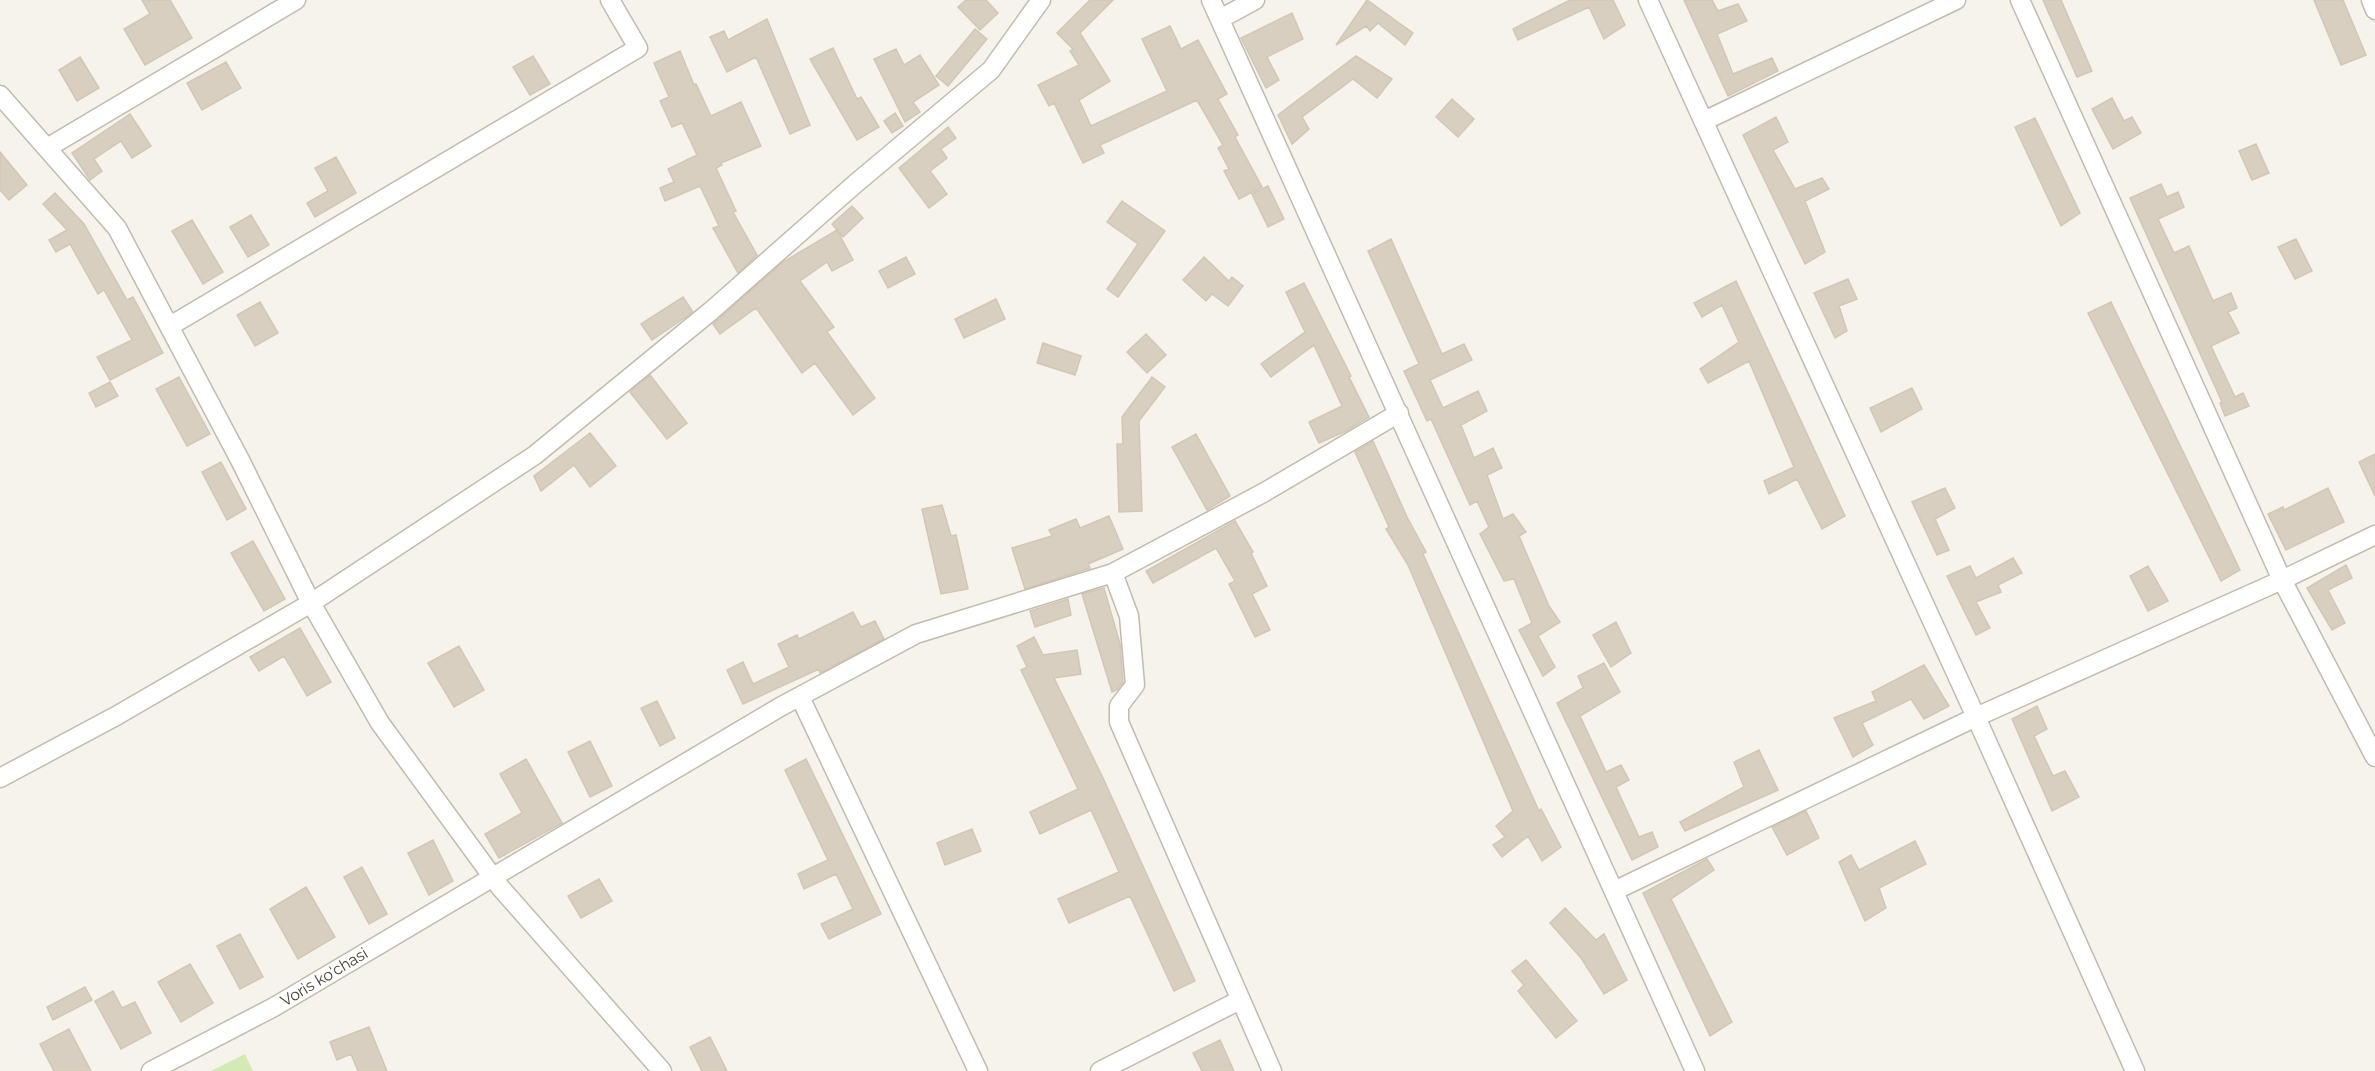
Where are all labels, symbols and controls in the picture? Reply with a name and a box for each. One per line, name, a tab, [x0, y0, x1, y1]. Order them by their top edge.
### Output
street label: Voris ko'chasi	[277, 944, 371, 1010]

